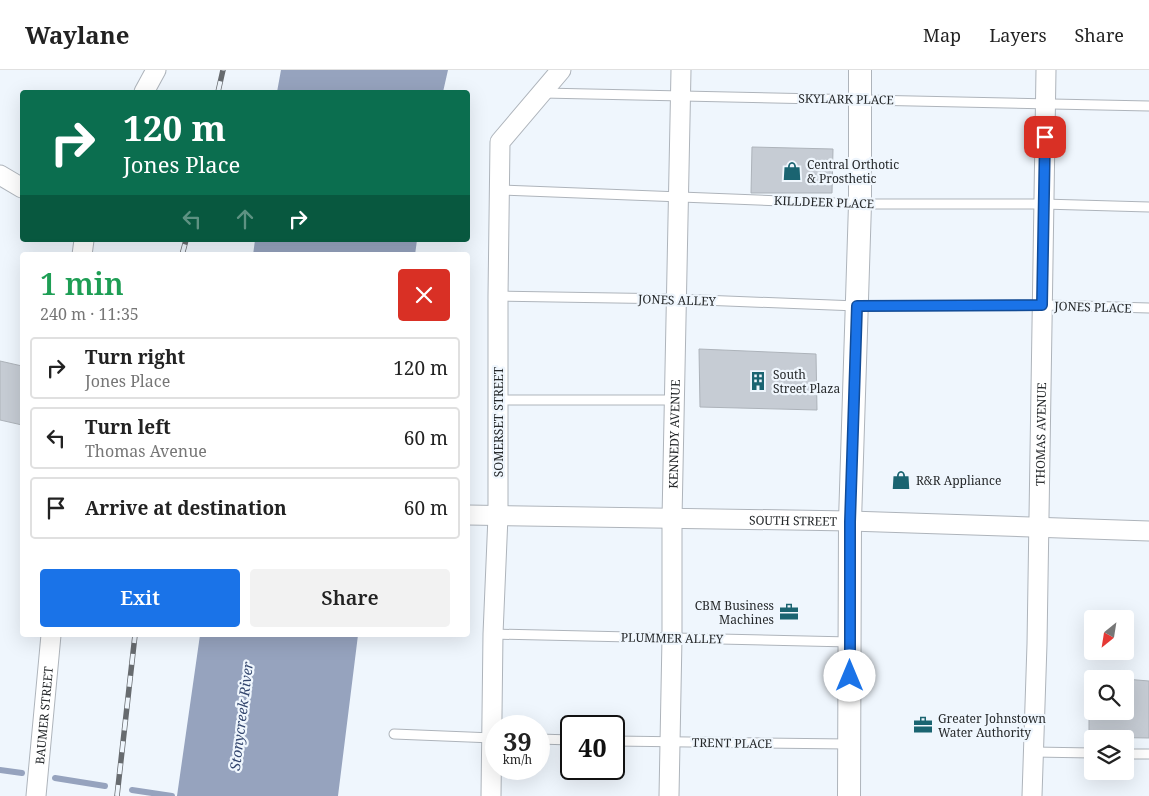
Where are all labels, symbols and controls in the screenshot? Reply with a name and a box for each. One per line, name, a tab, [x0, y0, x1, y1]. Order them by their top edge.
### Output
text: Waylane	[25, 18, 129, 51]
text: Map	[923, 23, 961, 47]
text: Layers	[989, 23, 1047, 47]
text: Share	[1075, 23, 1124, 47]
street label: SKYLARK PLACE	[798, 90, 894, 108]
text: 120 m	[123, 104, 226, 151]
icon: right	[40, 110, 105, 175]
pin	[1024, 116, 1066, 158]
icon: arrive	[1031, 123, 1059, 151]
text: Jones Place	[123, 149, 240, 179]
place label: Central Orthotic & Prosthetic	[807, 156, 899, 187]
shop icon: Central Orthotic & Prosthetic	[781, 160, 803, 182]
street label: KILLDEER PLACE	[774, 192, 874, 212]
icon: left	[178, 205, 206, 233]
icon: ahead	[231, 205, 259, 233]
icon: right	[284, 205, 312, 233]
text: 1 min	[40, 263, 124, 304]
button: close	[398, 269, 450, 321]
street label: JONES ALLEY	[637, 290, 717, 310]
street label: JONES PLACE	[1053, 297, 1132, 317]
text: 240 m · 11:35	[40, 303, 139, 325]
text: Turn right	[85, 344, 185, 370]
icon: right	[42, 354, 70, 382]
text: 120 m	[393, 355, 448, 381]
street label: SOMERSET STREET	[490, 366, 507, 477]
place label: South Street Plaza	[773, 366, 840, 397]
text: Jones Place	[85, 370, 170, 392]
building icon: South Street Plaza	[747, 370, 769, 392]
street label: KENNEDY AVENUE	[664, 379, 683, 489]
street label: THOMAS AVENUE	[1031, 382, 1050, 486]
text: Turn left	[85, 414, 171, 440]
icon: left	[42, 424, 70, 452]
text: 60 m	[404, 425, 448, 451]
text: Thomas Avenue	[85, 440, 207, 462]
shop icon: R&R Appliance	[890, 469, 912, 491]
place label: R&R Appliance	[916, 472, 1001, 489]
icon: arrive	[42, 494, 70, 522]
text: Arrive at destination	[85, 495, 287, 521]
text: 60 m	[404, 495, 448, 521]
street label: SOUTH STREET	[749, 511, 838, 529]
button: Exit	[40, 569, 240, 627]
button: Share	[250, 569, 450, 627]
place label: CBM Business Machines	[695, 597, 774, 628]
office icon: CBM Business Machines	[778, 601, 800, 623]
north arrow	[1084, 610, 1134, 660]
map controls	[1084, 610, 1134, 780]
street label: PLUMMER ALLEY	[621, 629, 724, 647]
position arrow	[823, 649, 875, 701]
water label: Stonycreek River	[225, 660, 257, 771]
street label: BAUMER STREET	[31, 665, 57, 765]
button: search	[1084, 670, 1134, 720]
place label: Greater Johnstown Water Authority	[938, 710, 1046, 741]
office icon: Greater Johnstown Water Authority	[912, 714, 934, 736]
speed limit sign: 40	[560, 715, 625, 780]
text: 39	[503, 724, 532, 758]
button: layers	[1084, 730, 1134, 780]
street label: TRENT PLACE	[692, 734, 772, 752]
text: km/h	[503, 751, 532, 768]

